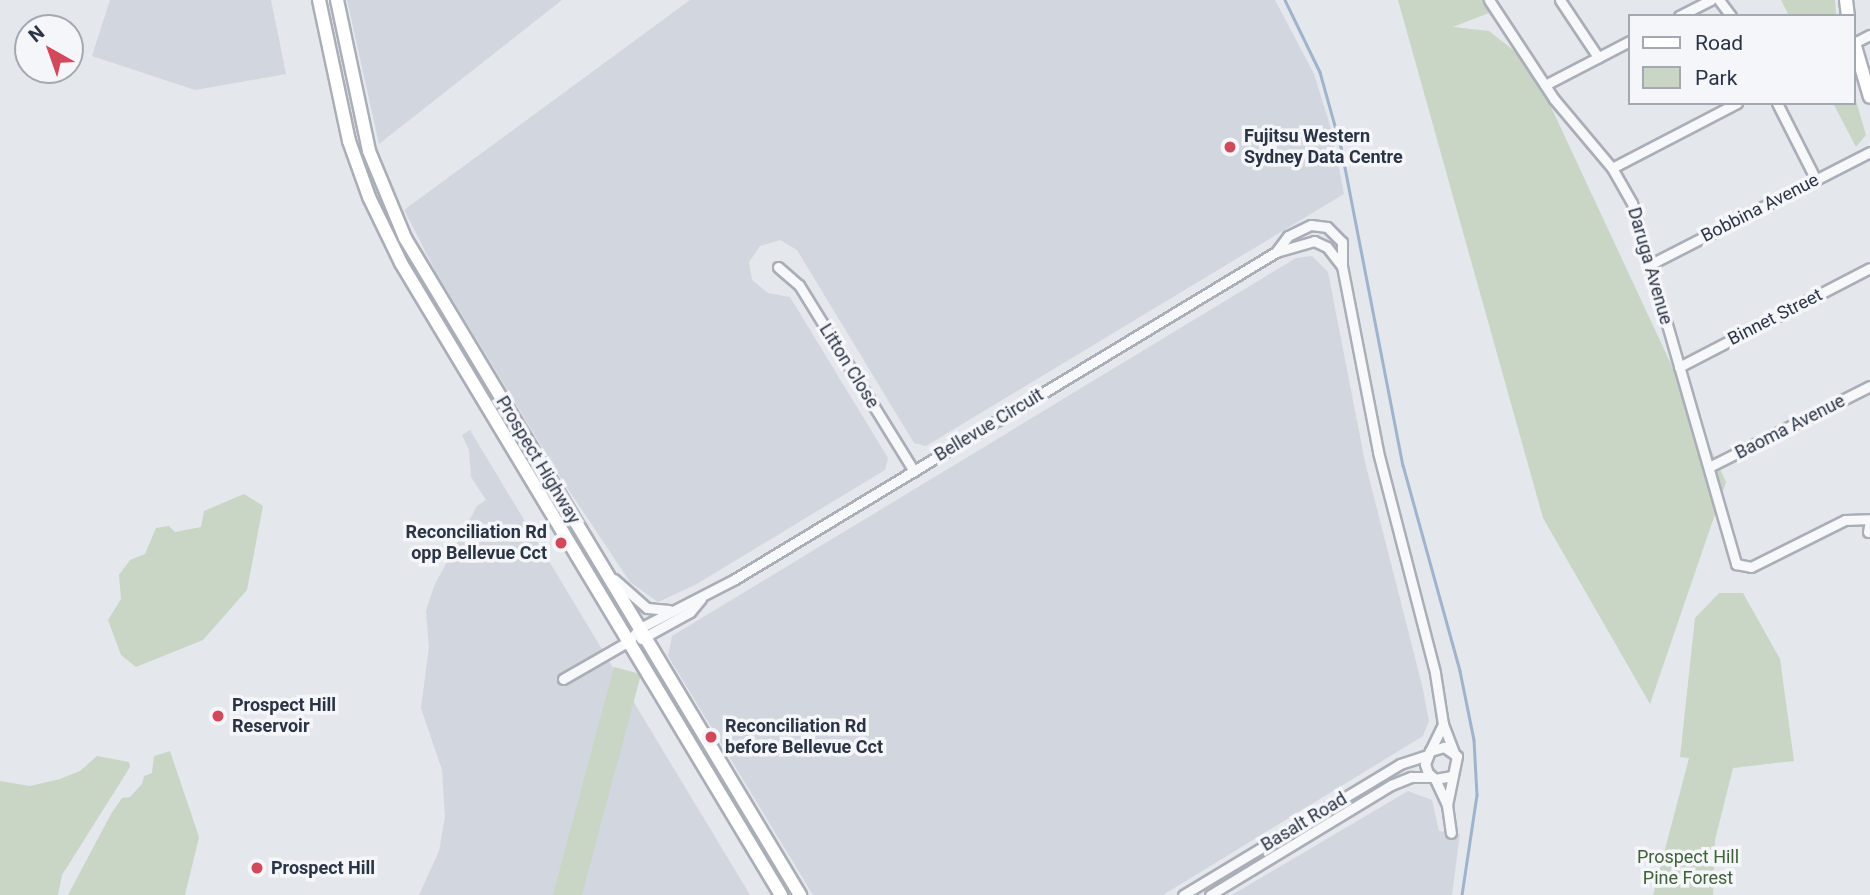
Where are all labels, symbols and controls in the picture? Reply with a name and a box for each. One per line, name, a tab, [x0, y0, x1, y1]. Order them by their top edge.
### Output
north arrow	[14, 14, 84, 84]
legend	[1629, 14, 1856, 105]
text: N	[24, 21, 49, 47]
text: Road	[1695, 31, 1743, 55]
text: Park	[1695, 66, 1737, 90]
place label: Fujitsu Western Sydney Data Centre	[1244, 126, 1403, 168]
marker: Fujitsu Western Sydney Data Centre	[1222, 139, 1238, 155]
street label: Bobbina Avenue	[1698, 169, 1822, 247]
street label: Daruga Avenue	[1623, 205, 1677, 327]
street label: Binnet Street	[1724, 284, 1826, 350]
street label: Litton Close	[815, 320, 883, 412]
street label: Bellevue Circuit	[931, 384, 1047, 466]
street label: Baoma Avenue	[1732, 390, 1848, 464]
street label: Prospect Highway	[491, 392, 585, 528]
place label: Reconciliation Rd opp Bellevue Cct	[406, 522, 547, 564]
marker: Reconciliation Rd opp Bellevue Cct	[553, 535, 569, 551]
place label: Prospect Hill Reservoir	[232, 695, 336, 738]
marker: Prospect Hill Reservoir	[210, 708, 226, 724]
place label: Reconciliation Rd before Bellevue Cct	[725, 716, 883, 758]
marker: Reconciliation Rd before Bellevue Cct	[703, 729, 719, 745]
street label: Basalt Road	[1257, 788, 1351, 856]
park label: Prospect Hill Pine Forest	[1637, 847, 1739, 890]
place label: Prospect Hill	[271, 857, 375, 879]
marker: Prospect Hill	[249, 860, 265, 876]

